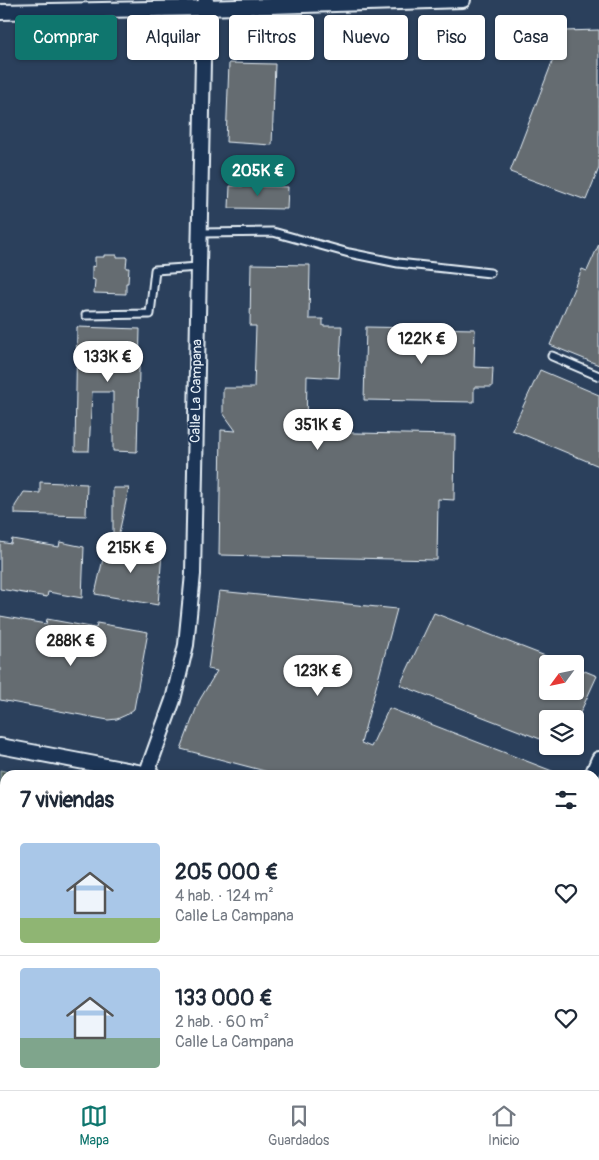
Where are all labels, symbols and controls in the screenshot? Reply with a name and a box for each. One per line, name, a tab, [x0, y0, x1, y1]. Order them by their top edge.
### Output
chip: Comprar	[15, 15, 117, 60]
chip: Alquilar	[127, 15, 219, 60]
chip: Filtros	[229, 15, 314, 60]
chip: Nuevo	[324, 15, 408, 60]
chip: Piso	[418, 15, 485, 60]
chip: Casa	[495, 15, 567, 60]
pin: 205K €	[217, 154, 299, 197]
text: 205K €	[232, 161, 284, 181]
pin: 122K €	[381, 322, 463, 365]
text: 122K €	[398, 329, 446, 349]
street label: Calle La Campana	[187, 339, 205, 443]
pin: 133K €	[67, 340, 149, 383]
text: 133K €	[84, 347, 132, 367]
pin: 351K €	[277, 408, 359, 451]
text: 351K €	[294, 415, 342, 435]
pin: 215K €	[90, 532, 172, 574]
text: 215K €	[107, 538, 155, 558]
pin: 288K €	[30, 624, 112, 667]
text: 288K €	[47, 631, 95, 651]
pin: 123K €	[277, 654, 359, 697]
north arrow	[539, 655, 584, 700]
map controls	[539, 655, 584, 755]
text: 123K €	[294, 661, 342, 681]
button: layers	[539, 710, 584, 755]
icon: filters	[552, 786, 580, 814]
text: 7 viviendas	[20, 787, 114, 814]
text: 205 000 €	[175, 859, 278, 886]
icon: home	[60, 863, 120, 923]
icon: heart	[552, 879, 580, 907]
text: 4 hab. · 124 m²	[175, 886, 274, 906]
text: Calle La Campana	[175, 906, 294, 926]
text: 133 000 €	[175, 985, 273, 1012]
icon: home	[60, 988, 120, 1048]
icon: heart	[552, 1004, 580, 1032]
text: 2 hab. · 60 m²	[175, 1012, 269, 1032]
text: Calle La Campana	[175, 1032, 294, 1052]
tab: Mapa	[79, 1102, 109, 1149]
tab: Guardados	[268, 1102, 329, 1149]
tab: Inicio	[488, 1102, 520, 1149]

